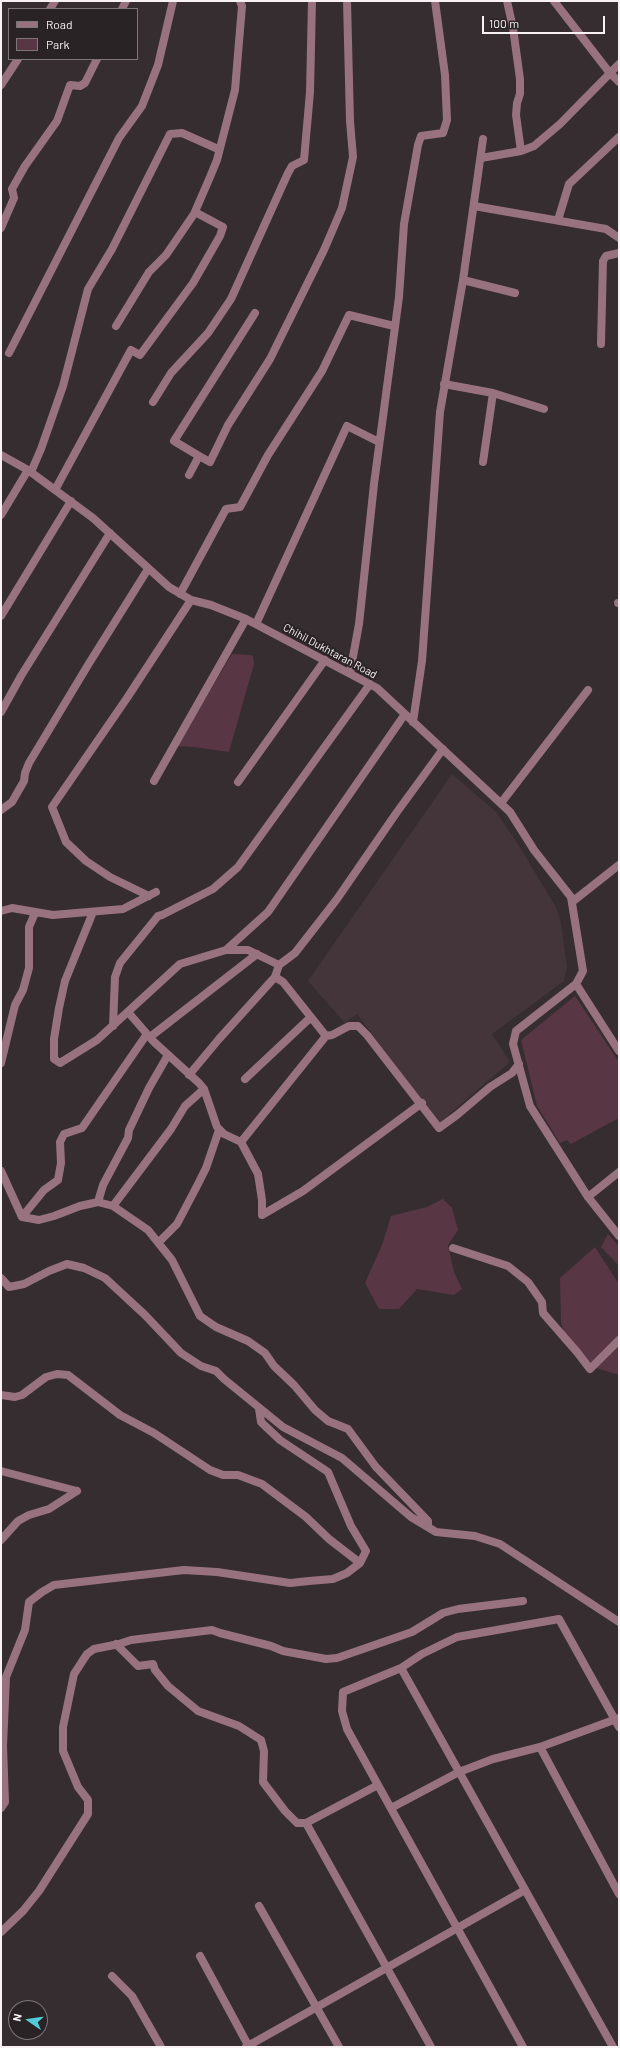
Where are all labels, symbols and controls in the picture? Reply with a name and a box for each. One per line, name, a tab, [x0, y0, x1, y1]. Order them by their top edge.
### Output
legend	[8, 8, 138, 60]
scale bar	[484, 8, 607, 34]
text: 100 m	[489, 16, 519, 30]
text: Road	[46, 17, 73, 31]
text: Park	[46, 37, 70, 51]
street label: Chihil Dukhtaran Road	[281, 621, 379, 681]
north arrow	[8, 2000, 48, 2040]
text: N	[10, 2012, 24, 2022]

